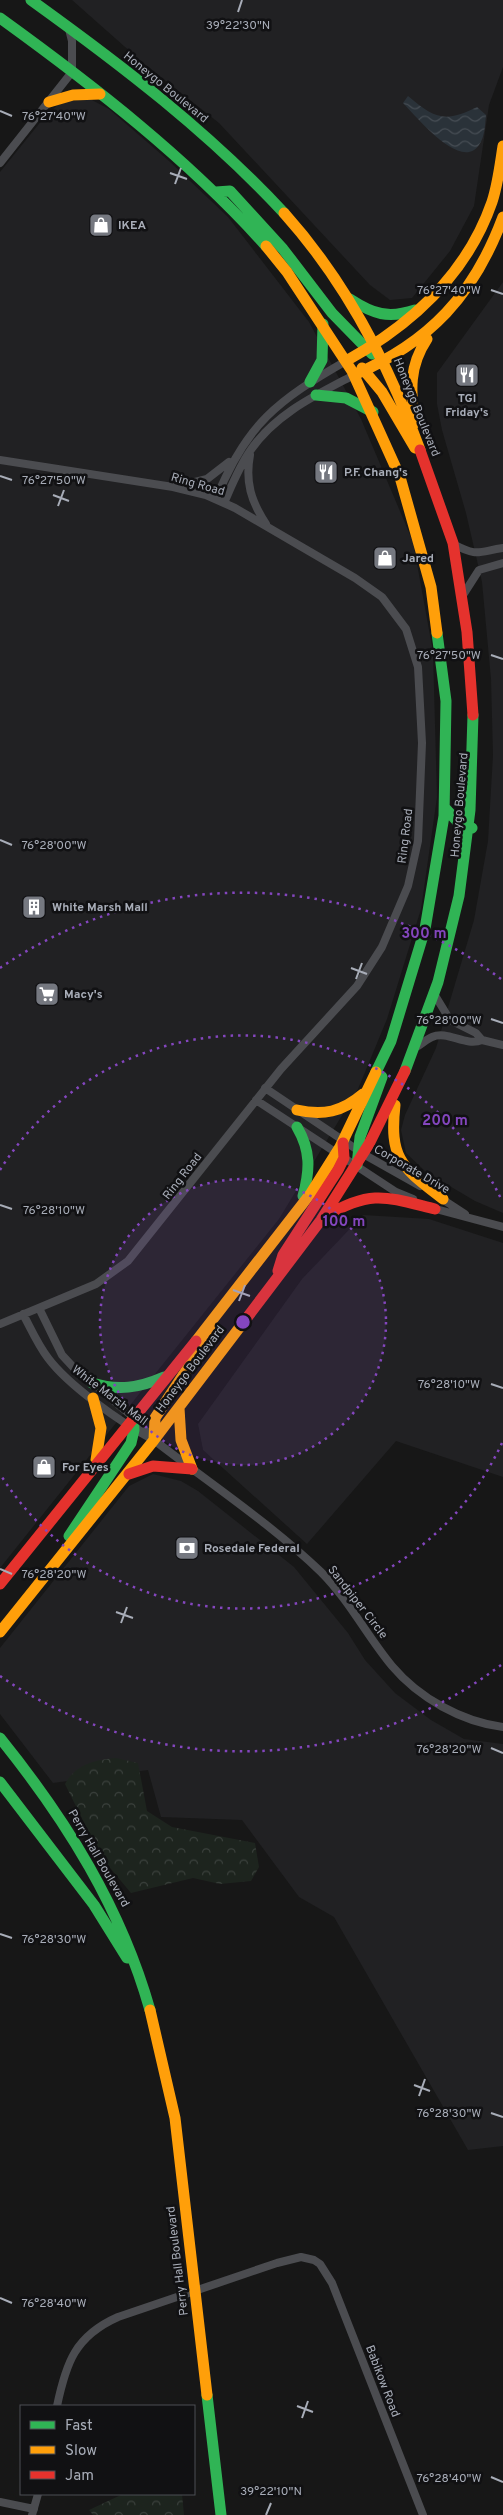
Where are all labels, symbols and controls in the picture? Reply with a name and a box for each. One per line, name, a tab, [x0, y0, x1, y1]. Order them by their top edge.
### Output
text: 39°22'30"N	[206, 18, 270, 34]
street label: Honeygo Boulevard	[120, 49, 211, 127]
text: 76°27'40"W	[22, 109, 86, 125]
shop icon: IKEA	[88, 212, 114, 238]
place label: IKEA	[118, 218, 147, 234]
text: 76°27'40"W	[417, 283, 481, 299]
street label: Honeygo Boulevard	[389, 356, 443, 459]
restaurant icon: TGI Friday's	[454, 362, 480, 388]
place label: TGI Friday's	[445, 391, 489, 421]
restaurant icon: P.F. Chang's	[313, 459, 339, 485]
place label: P.F. Chang's	[344, 465, 408, 481]
street label: Ring Road	[169, 470, 227, 500]
text: 76°27'50"W	[22, 473, 86, 489]
shop icon: Jared	[372, 545, 398, 571]
place label: Jared	[402, 551, 434, 567]
text: 76°27'50"W	[417, 648, 481, 664]
street label: Honeygo Boulevard	[447, 752, 473, 858]
street label: Ring Road	[395, 808, 417, 865]
text: 76°28'00"W	[21, 838, 87, 854]
building icon: White Marsh Mall	[21, 894, 47, 920]
place label: White Marsh Mall	[52, 900, 148, 916]
text: 300 m	[401, 925, 447, 944]
supermarket icon: Macy's	[34, 981, 60, 1007]
place label: Macy's	[64, 987, 103, 1003]
text: 76°28'00"W	[416, 1013, 482, 1029]
text: 200 m	[422, 1112, 468, 1131]
street label: Corporate Drive	[371, 1142, 452, 1198]
street label: Ring Road	[159, 1150, 206, 1203]
text: 76°28'10"W	[23, 1203, 85, 1219]
text: 100 m	[323, 1213, 365, 1232]
centre of rings	[234, 1313, 252, 1331]
street label: Honeygo Boulevard	[153, 1323, 229, 1416]
street label: White Marsh Mall	[68, 1362, 151, 1430]
text: 76°28'10"W	[418, 1377, 480, 1393]
shop icon: For Eyes	[31, 1454, 57, 1480]
place label: For Eyes	[62, 1460, 109, 1476]
bank icon: Rosedale Federal	[174, 1535, 200, 1561]
place label: Rosedale Federal	[204, 1541, 300, 1557]
street label: Sandpiper Circle	[324, 1563, 391, 1643]
text: 76°28'20"W	[22, 1567, 86, 1583]
text: 76°28'20"W	[417, 1742, 481, 1758]
street label: Perry Hall Boulevard	[64, 1807, 133, 1910]
text: 76°28'30"W	[22, 1932, 86, 1948]
text: 76°28'30"W	[417, 2106, 481, 2122]
street label: Perry Hall Boulevard	[163, 2205, 193, 2317]
text: 76°28'40"W	[21, 2296, 87, 2312]
street label: Babikow Road	[361, 2343, 403, 2420]
legend	[20, 2405, 195, 2495]
text: Fast	[65, 2417, 93, 2436]
text: Slow	[65, 2442, 97, 2461]
text: Jam	[65, 2467, 94, 2486]
text: 76°28'40"W	[416, 2471, 482, 2487]
text: 39°22'10"N	[240, 2484, 302, 2500]

